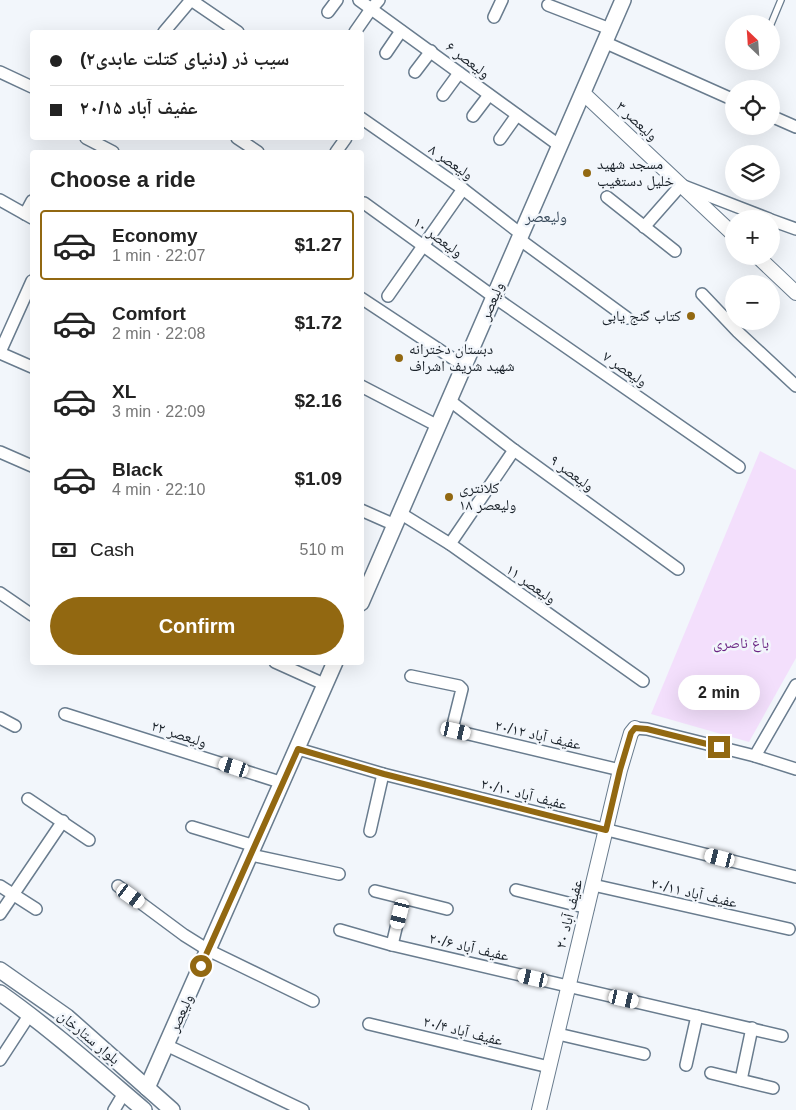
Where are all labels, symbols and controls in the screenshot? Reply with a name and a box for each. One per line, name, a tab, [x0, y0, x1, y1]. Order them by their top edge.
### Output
north arrow	[725, 15, 780, 70]
map controls	[725, 15, 780, 330]
street label: ۶ ولیعصر	[442, 38, 494, 82]
text: سیب ذر (دنیای کتلت عابدی۲)	[80, 48, 289, 69]
button: locate	[725, 80, 780, 135]
text: عفیف آباد ۲۰/۱۵	[80, 97, 198, 118]
street label: ۳ ولیعصر	[612, 97, 662, 145]
street label: ۸ ولیعصر	[425, 140, 477, 184]
button: layers	[725, 145, 780, 200]
place label: مسجد شهید خلیل دستغیب	[597, 155, 674, 191]
text: Choose a ride	[50, 167, 195, 192]
marker: مسجد شهید خلیل دستغیب	[581, 167, 593, 179]
district label: ولیعصر	[524, 208, 567, 226]
button: +	[725, 210, 780, 265]
street label: ۱۰ ولیعصر	[410, 213, 466, 261]
icon: car	[52, 223, 97, 268]
text: Economy	[112, 225, 198, 246]
text: $1.27	[294, 234, 342, 255]
text: 1 min · 22:07	[112, 247, 205, 264]
button: −	[725, 275, 780, 330]
street label: ولیعصر	[476, 279, 508, 324]
icon: car	[52, 301, 97, 346]
text: Comfort	[112, 303, 186, 324]
place label: کتاب گنج یابی	[602, 307, 681, 326]
marker: کتاب گنج یابی	[685, 310, 697, 322]
text: $1.72	[294, 312, 342, 333]
text: 2 min · 22:08	[112, 325, 205, 342]
place label: دبستان دخترانه شهید شریف اشراف	[409, 340, 515, 375]
street label: ۷ ولیعصر	[599, 347, 651, 391]
marker: دبستان دخترانه شهید شریف اشراف	[393, 352, 405, 364]
icon: car	[52, 379, 97, 424]
text: XL	[112, 381, 136, 402]
text: $2.16	[294, 390, 342, 411]
text: 3 min · 22:09	[112, 403, 205, 420]
street label: ۹ ولیعصر	[546, 451, 598, 495]
icon: car	[52, 457, 97, 502]
text: Black	[112, 459, 163, 480]
text: $1.09	[294, 468, 342, 489]
place label: کلانتری ۱۸ ولیعصر	[459, 479, 516, 514]
text: 4 min · 22:10	[112, 481, 205, 498]
marker: کلانتری ۱۸ ولیعصر	[443, 491, 455, 503]
icon: cash	[50, 536, 78, 564]
text: Cash	[90, 539, 134, 560]
text: 510 m	[300, 541, 344, 558]
street label: ۱۱ ولیعصر	[502, 560, 560, 608]
button: Confirm	[50, 597, 344, 655]
park label: باغ ناصری	[713, 634, 769, 653]
callout: 2 min	[678, 674, 760, 710]
text: 2 min	[698, 684, 740, 701]
street label: عفیف آباد ۲۰/۱۲	[493, 716, 583, 753]
street label: ۲۲ ولیعصر	[149, 717, 209, 751]
car	[439, 720, 472, 742]
route end	[708, 736, 730, 758]
car	[217, 755, 250, 779]
street label: عفیف آباد ۲۰/۱۰	[479, 775, 569, 813]
car	[703, 847, 736, 869]
street label: عفیف آباد ۲۰/۱۱	[649, 874, 739, 911]
street label: عفیف آباد ۲۰	[552, 877, 586, 950]
car	[114, 881, 147, 911]
car	[389, 898, 410, 930]
street label: عفیف آباد ۲۰/۶	[427, 929, 511, 965]
route start	[190, 955, 212, 977]
car	[516, 967, 549, 989]
car	[607, 988, 640, 1010]
street label: ولیعصر	[164, 991, 197, 1036]
street label: بلوار ستارخان	[54, 1006, 124, 1069]
street label: عفیف آباد ۲۰/۴	[421, 1012, 505, 1049]

